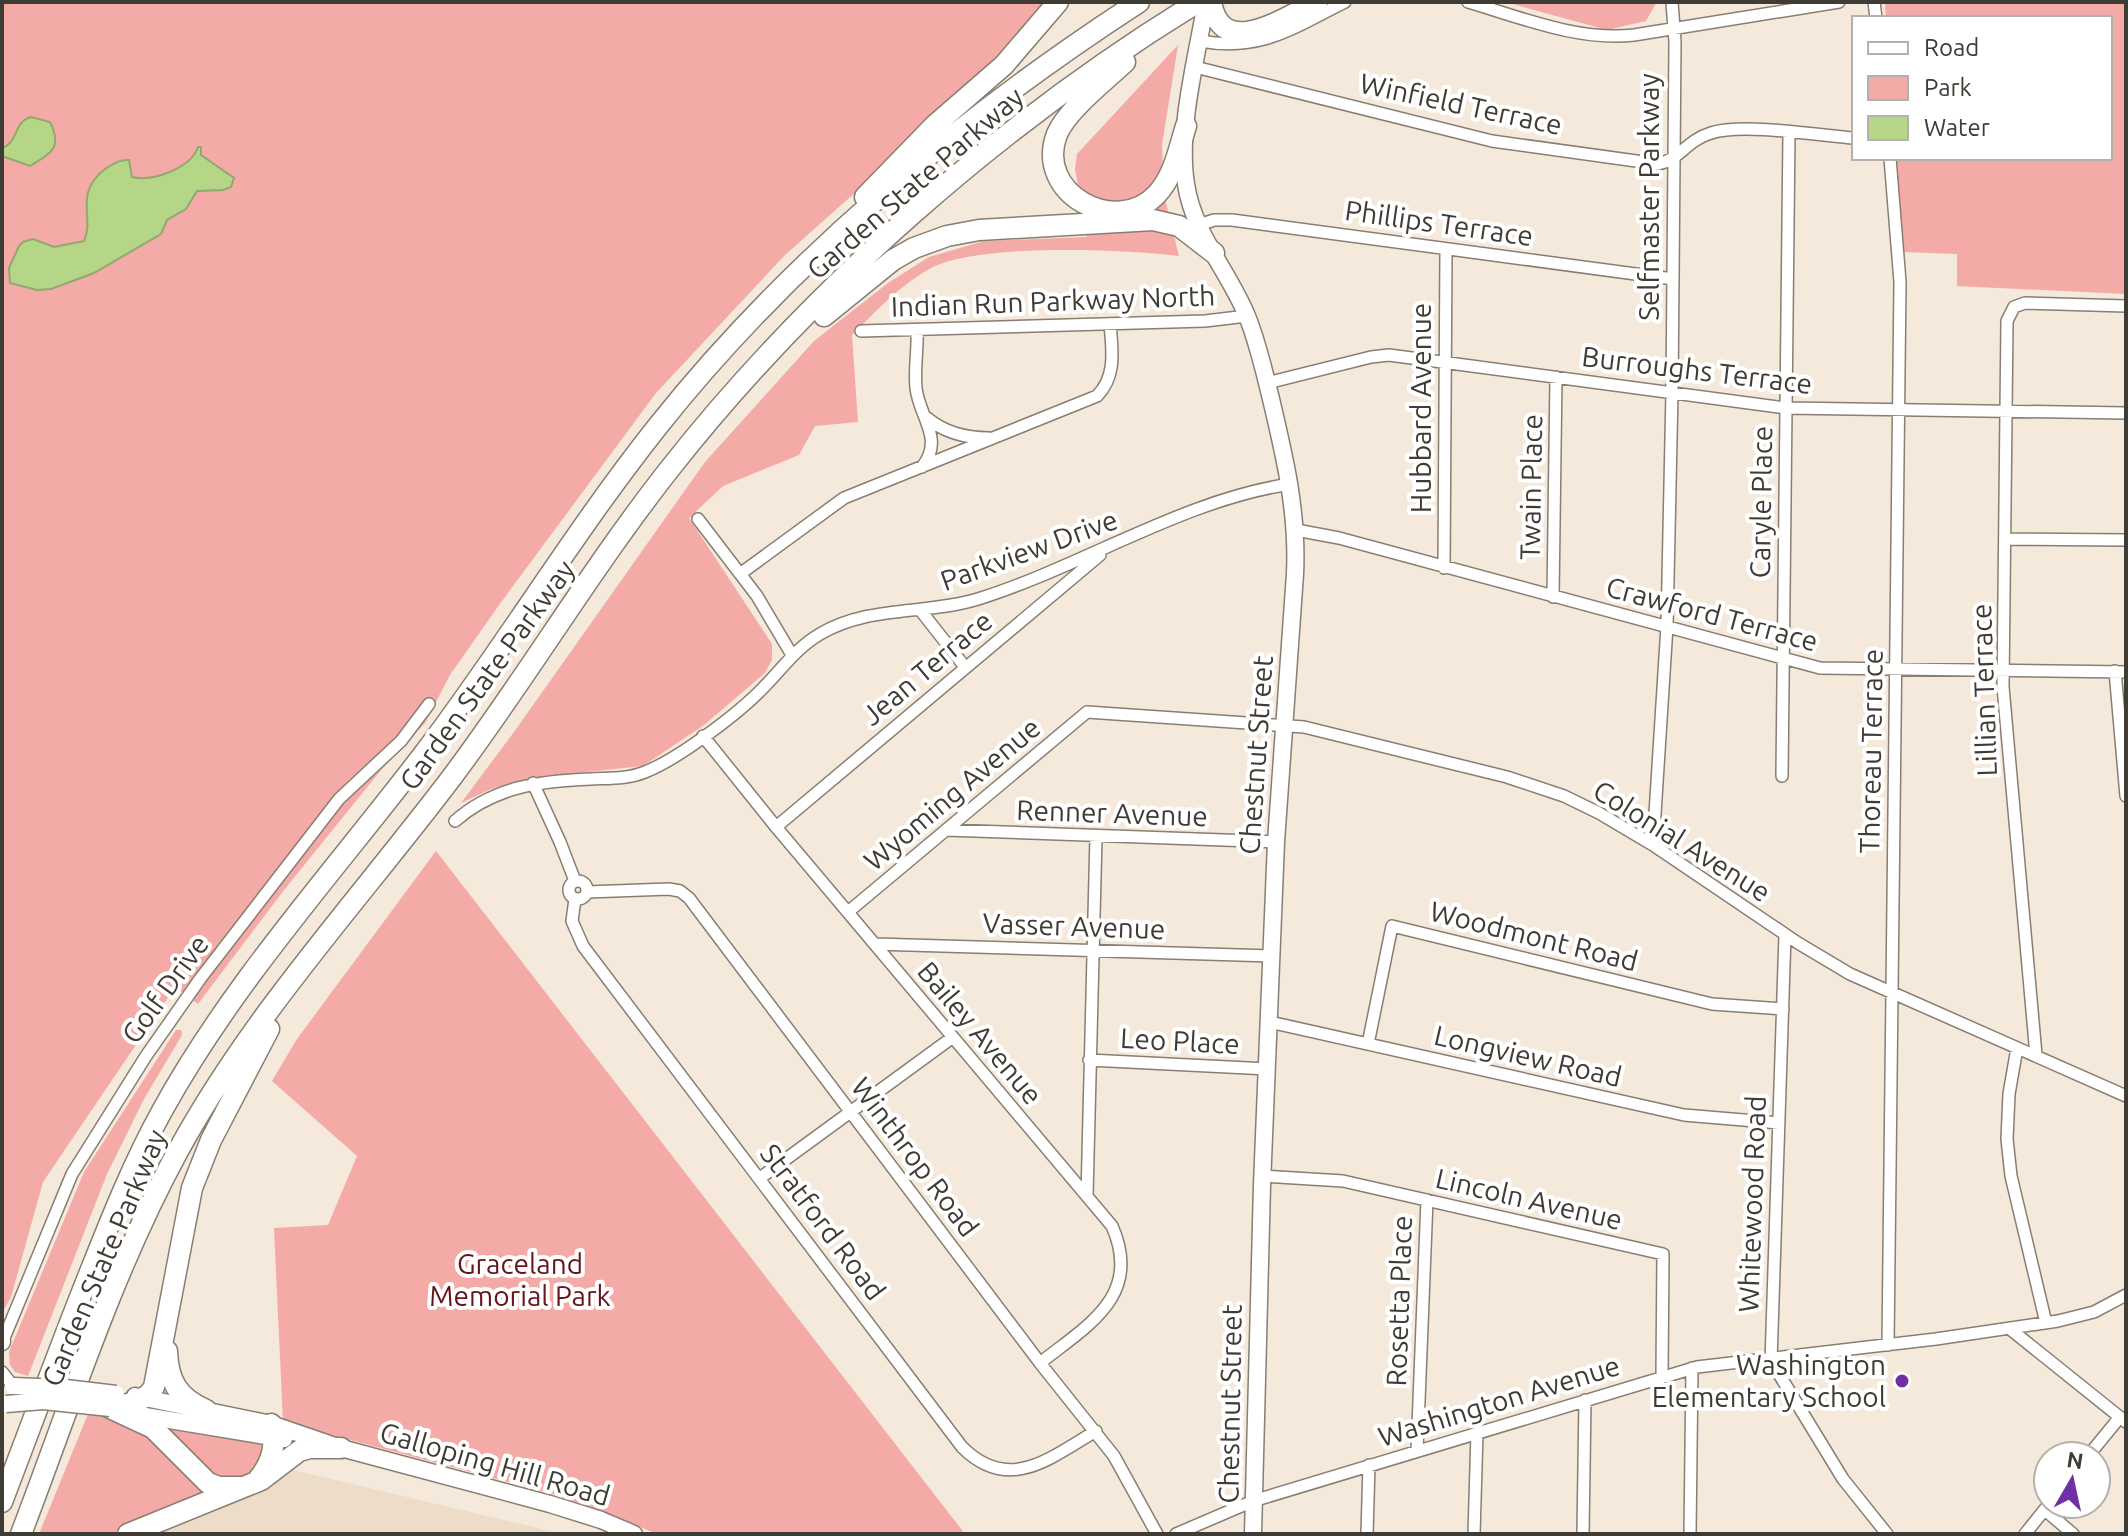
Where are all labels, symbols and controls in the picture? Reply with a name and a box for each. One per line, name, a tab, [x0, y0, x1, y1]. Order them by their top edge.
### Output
legend	[1852, 16, 2112, 160]
text: Road	[1924, 34, 1979, 61]
street label: Winfield Terrace	[1357, 67, 1565, 140]
street label: Selfmaster Parkway	[1633, 73, 1664, 321]
text: Park	[1924, 74, 1972, 101]
street label: Garden State Parkway	[800, 80, 1029, 285]
text: Water	[1924, 114, 1990, 141]
street label: Phillips Terrace	[1343, 194, 1535, 251]
street label: Indian Run Parkway North	[890, 279, 1216, 322]
street label: Hubbard Avenue	[1405, 303, 1436, 513]
street label: Burroughs Terrace	[1580, 340, 1814, 399]
street label: Twain Place	[1514, 414, 1547, 560]
street label: Caryle Place	[1744, 426, 1777, 578]
street label: Parkview Drive	[936, 503, 1121, 596]
street label: Garden State Parkway	[393, 554, 580, 795]
street label: Crawford Terrace	[1603, 570, 1821, 657]
street label: Lillian Terrace	[1965, 603, 2002, 777]
street label: Jean Terrace	[856, 604, 998, 731]
street label: Thoreau Terrace	[1853, 649, 1888, 853]
street label: Chestnut Street	[1233, 654, 1278, 855]
street label: Wyoming Avenue	[858, 711, 1046, 876]
street label: Colonial Avenue	[1588, 774, 1776, 907]
street label: Renner Avenue	[1016, 794, 1208, 831]
street label: Woodmont Road	[1427, 895, 1641, 976]
street label: Vasser Avenue	[982, 907, 1166, 944]
street label: Golf Drive	[115, 929, 214, 1049]
street label: Bailey Avenue	[912, 955, 1049, 1110]
street label: Longview Road	[1431, 1019, 1625, 1092]
street label: Leo Place	[1120, 1022, 1240, 1059]
street label: Winthrop Road	[846, 1071, 985, 1242]
street label: Whitewood Road	[1732, 1095, 1771, 1313]
street label: Garden State Parkway	[35, 1125, 172, 1391]
street label: Stratford Road	[755, 1138, 892, 1306]
street label: Lincoln Avenue	[1433, 1162, 1625, 1235]
street label: Rosetta Place	[1380, 1215, 1417, 1387]
park label: Graceland Memorial Park	[429, 1248, 611, 1311]
street label: Chestnut Street	[1212, 1304, 1247, 1504]
street label: Washington Avenue	[1374, 1349, 1623, 1452]
place label: Washington Elementary School	[1652, 1349, 1886, 1412]
marker: Washington Elementary School	[1893, 1372, 1911, 1390]
street label: Galloping Hill Road	[377, 1416, 614, 1511]
north arrow	[2032, 1440, 2112, 1520]
text: N	[2065, 1446, 2085, 1473]

